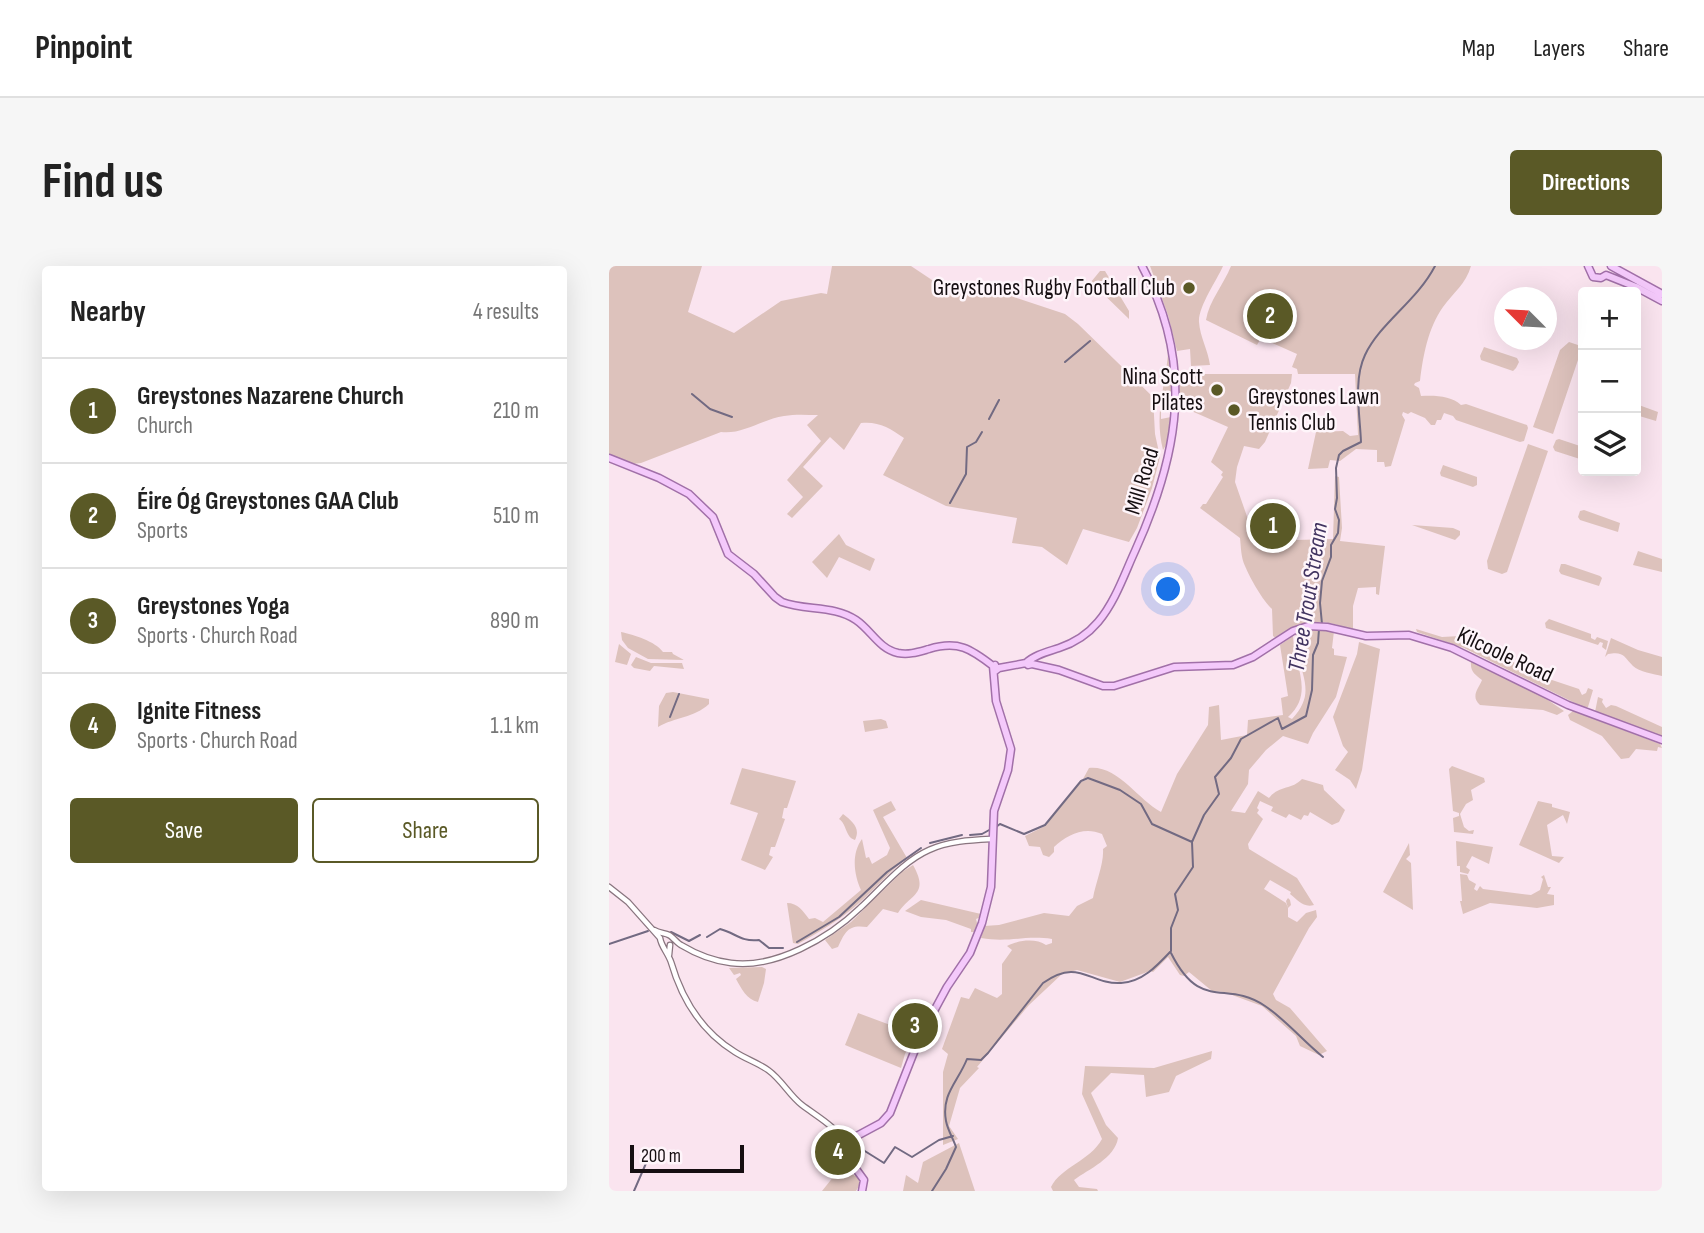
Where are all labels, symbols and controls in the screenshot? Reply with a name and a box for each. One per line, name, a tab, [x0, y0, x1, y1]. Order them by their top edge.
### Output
text: Pinpoint	[35, 28, 132, 68]
text: Map	[1462, 34, 1495, 63]
text: Layers	[1533, 34, 1585, 63]
text: Share	[1623, 34, 1669, 63]
button: Directions	[1510, 150, 1662, 215]
text: Find us	[42, 153, 164, 212]
place label: Greystones Rugby Football Club	[933, 274, 1175, 302]
marker: Greystones Rugby Football Club	[1181, 280, 1197, 296]
north arrow	[1494, 287, 1557, 350]
map controls	[1578, 287, 1641, 476]
button: +	[1578, 287, 1641, 350]
pin: 2	[1247, 290, 1293, 342]
text: Nearby	[70, 294, 146, 330]
text: 4 results	[473, 298, 539, 326]
button: −	[1578, 350, 1641, 413]
place label: Nina Scott Pilates	[1122, 363, 1203, 417]
text: Greystones Nazarene Church	[137, 381, 404, 412]
marker: Nina Scott Pilates	[1209, 382, 1225, 398]
place label: Greystones Lawn Tennis Club	[1248, 383, 1379, 437]
text: 1	[88, 397, 98, 425]
text: 210 m	[493, 397, 539, 425]
marker: Greystones Lawn Tennis Club	[1226, 402, 1242, 418]
text: Church	[137, 412, 193, 440]
button: layers	[1578, 413, 1641, 476]
street label: Mill Road	[1119, 444, 1165, 518]
text: Éire Óg Greystones GAA Club	[137, 486, 399, 517]
pin: 1	[1250, 500, 1296, 552]
text: 2	[88, 502, 98, 530]
text: 510 m	[493, 502, 539, 530]
text: Sports	[137, 517, 188, 545]
water label: Three Trout Stream	[1282, 520, 1334, 674]
your location	[1151, 572, 1185, 606]
text: Greystones Yoga	[137, 591, 290, 622]
text: 3	[88, 607, 98, 635]
text: 890 m	[490, 607, 539, 635]
street label: Kilcoole Road	[1453, 621, 1557, 689]
text: Sports · Church Road	[137, 622, 298, 650]
text: Ignite Fitness	[137, 696, 261, 727]
text: 4	[88, 712, 98, 740]
text: 1.1 km	[490, 712, 539, 740]
text: Sports · Church Road	[137, 727, 298, 755]
button: Save	[70, 798, 298, 863]
button: Share	[312, 798, 539, 863]
pin: 3	[892, 1000, 938, 1052]
pin: 4	[815, 1126, 861, 1178]
scale bar	[630, 1142, 744, 1174]
text: 200 m	[641, 1145, 681, 1168]

